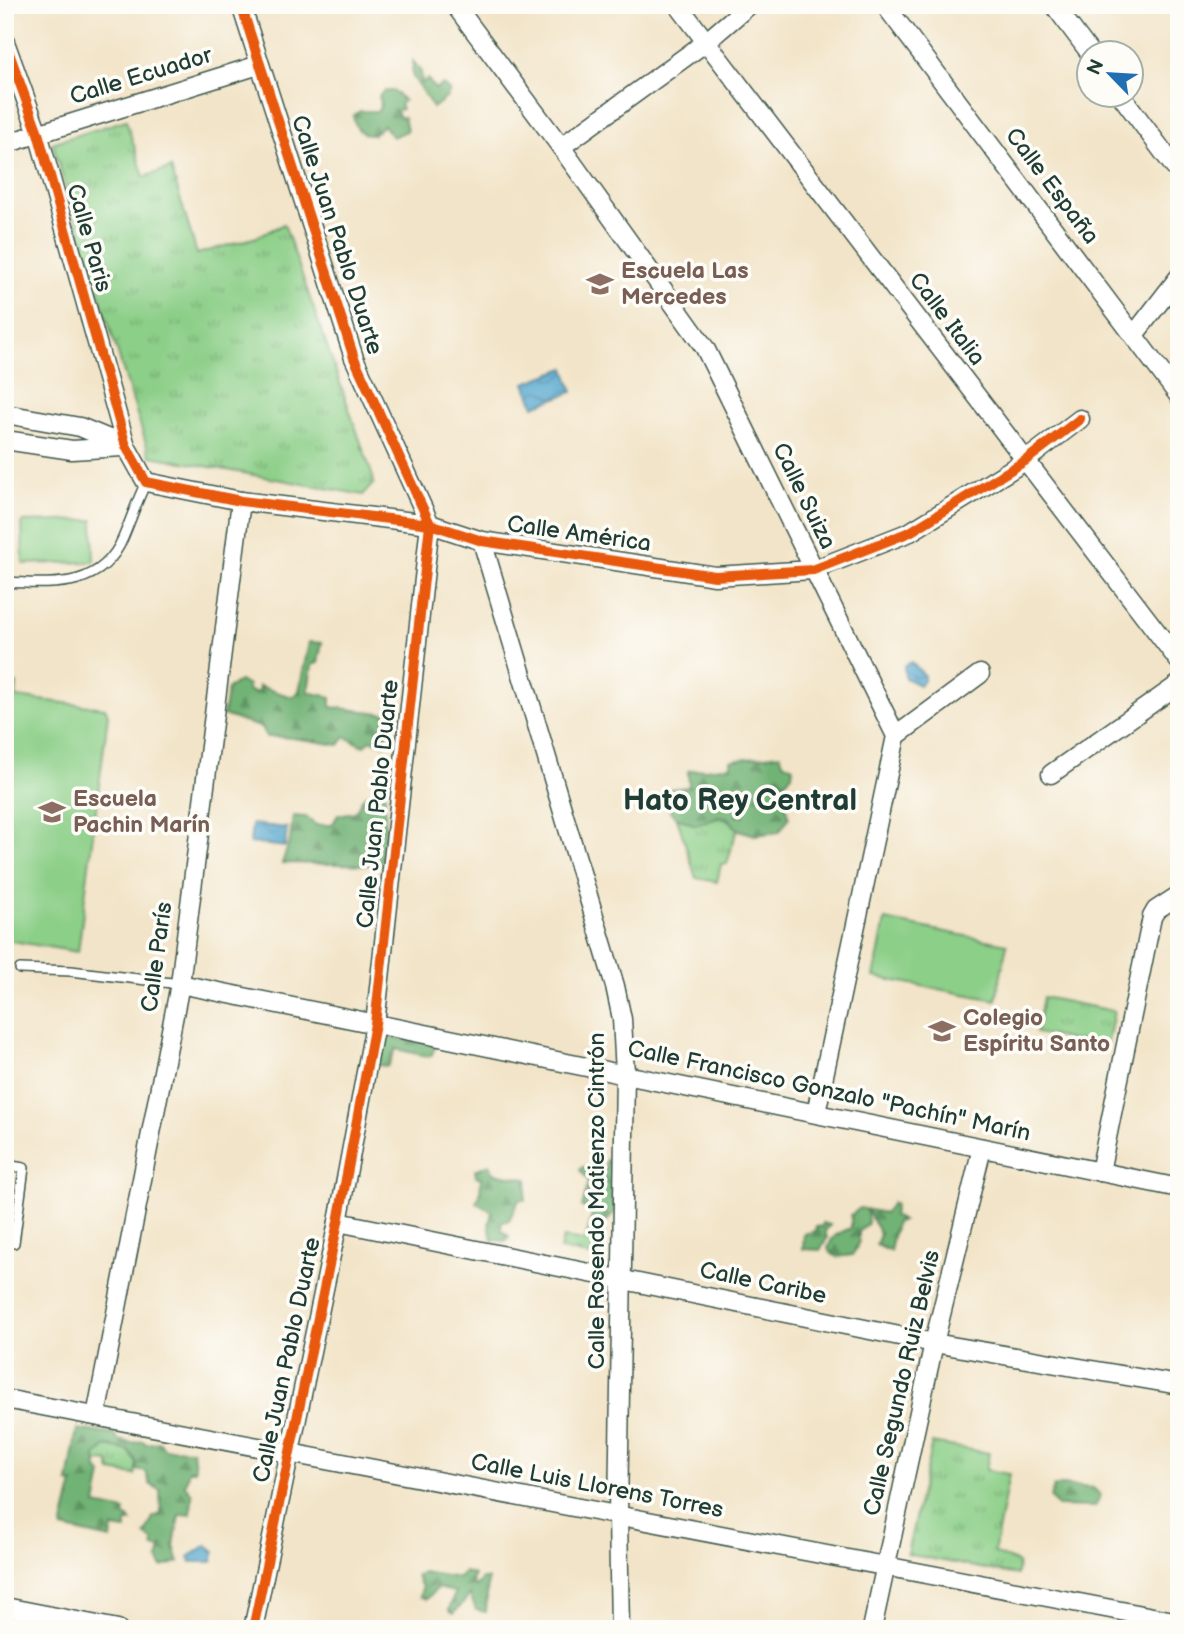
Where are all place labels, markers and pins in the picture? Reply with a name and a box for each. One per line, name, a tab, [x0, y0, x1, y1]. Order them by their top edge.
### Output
place label: Escuela Las Mercedes	[621, 257, 749, 311]
school or university icon: Escuela Las Mercedes	[585, 269, 615, 299]
place label: Escuela Pachin Marín	[73, 785, 210, 839]
school or university icon: Escuela Pachin Marín	[37, 797, 67, 827]
place label: Colegio Espíritu Santo	[963, 1004, 1110, 1058]
school or university icon: Colegio Espíritu Santo	[927, 1016, 957, 1046]

